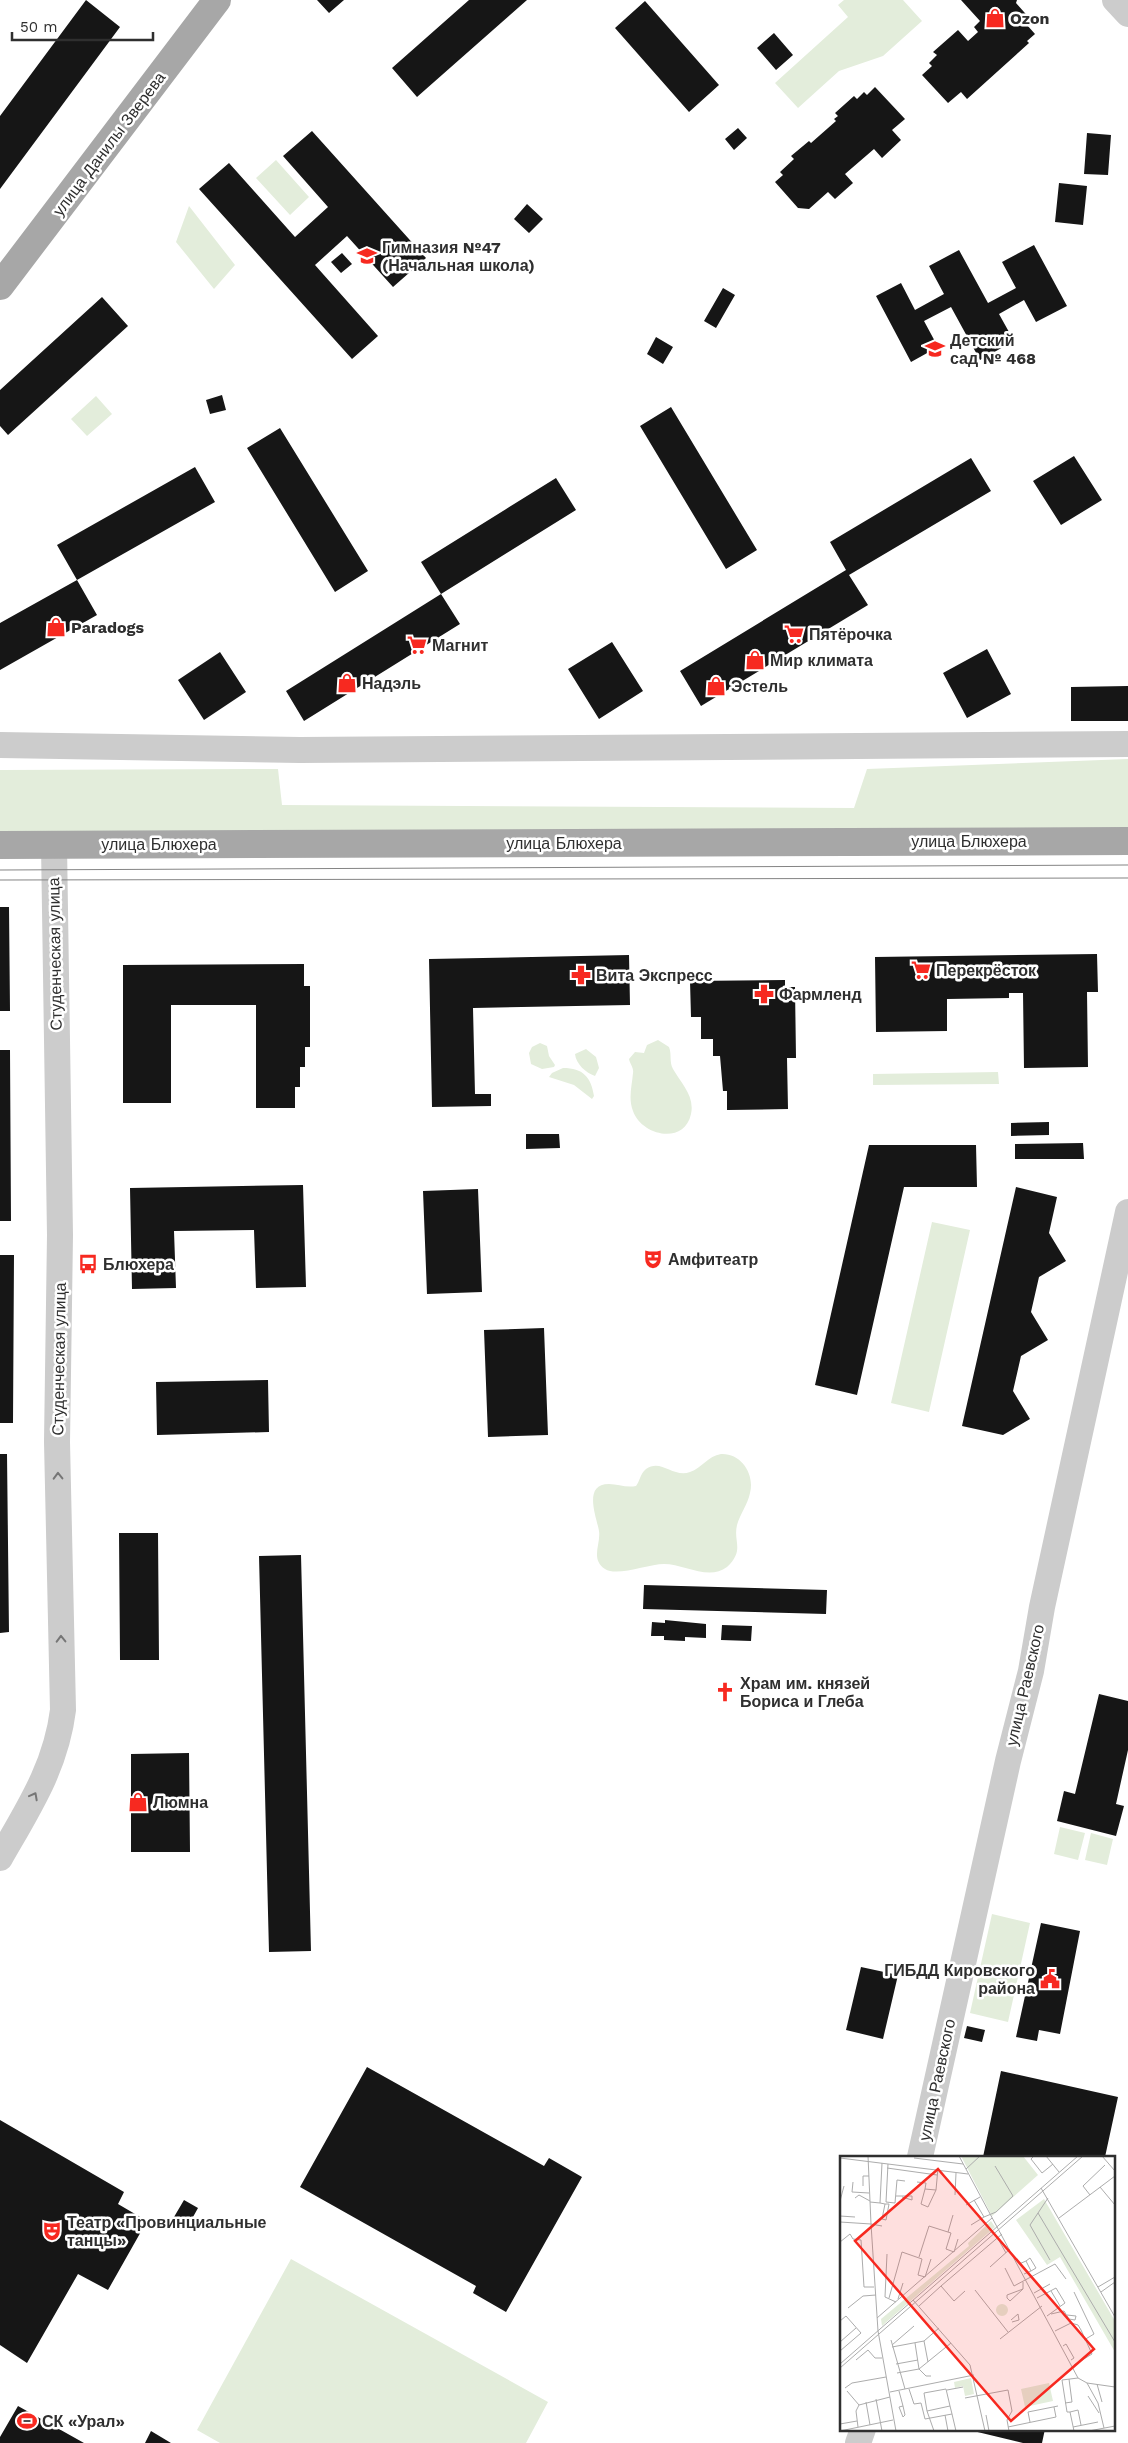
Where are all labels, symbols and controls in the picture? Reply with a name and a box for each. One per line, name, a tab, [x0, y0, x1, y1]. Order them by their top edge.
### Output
shop icon: Ozon	[984, 7, 1006, 29]
place label: Ozon	[1010, 9, 1049, 28]
scale bar	[12, 10, 154, 42]
text: 50 m	[20, 18, 57, 36]
street label: улица Данилы Зверева	[49, 68, 169, 220]
place label: Гимназия №47 (Начальная школа)	[382, 238, 535, 275]
school or university icon: Гимназия №47 (Начальная школа)	[356, 245, 378, 267]
place label: Детский сад № 468	[950, 331, 1036, 368]
school or university icon: Детский сад № 468	[924, 338, 946, 360]
shop icon: Paradogs	[45, 616, 67, 638]
place label: Paradogs	[71, 618, 144, 637]
supermarket icon: Пятёрочка	[783, 623, 805, 645]
place label: Пятёрочка	[809, 625, 892, 644]
supermarket icon: Магнит	[406, 634, 428, 656]
place label: Магнит	[432, 636, 489, 655]
shop icon: Мир климата	[744, 649, 766, 671]
place label: Мир климата	[770, 651, 873, 670]
shop icon: Надэль	[336, 672, 358, 694]
place label: Надэль	[362, 674, 421, 693]
shop icon: Эстель	[705, 675, 727, 697]
place label: Эстель	[731, 677, 788, 696]
street label: улица Блюхера	[911, 832, 1027, 851]
street label: улица Блюхера	[506, 834, 622, 853]
street label: улица Блюхера	[101, 835, 217, 854]
street label: Студенческая улица	[44, 877, 66, 1031]
supermarket icon: Перекрёсток	[910, 959, 932, 981]
place label: Перекрёсток	[936, 961, 1037, 980]
pharmacy icon: Вита Экспресс	[570, 964, 592, 986]
place label: Вита Экспресс	[596, 966, 713, 985]
pharmacy icon: Фармленд	[753, 983, 775, 1005]
place label: Фармленд	[779, 985, 862, 1004]
theatre icon: Амфитеатр	[642, 1248, 664, 1270]
place label: Амфитеатр	[668, 1250, 758, 1269]
bus stop icon: Блюхера	[77, 1253, 99, 1275]
place label: Блюхера	[103, 1255, 174, 1274]
street label: Студенческая улица	[48, 1282, 70, 1436]
one-way arrow	[53, 1472, 63, 1480]
street label: улица Раевского	[1002, 1622, 1048, 1748]
one-way arrow	[56, 1635, 66, 1642]
place label: Храм им. князей Бориса и Глеба	[740, 1674, 870, 1711]
church icon: Храм им. князей Бориса и Глеба	[714, 1681, 736, 1703]
shop icon: Люмна	[127, 1791, 149, 1813]
one-way arrow	[28, 1792, 38, 1801]
place label: Люмна	[153, 1793, 208, 1812]
place label: ГИБДД Кировского района	[884, 1961, 1035, 1998]
public building icon: ГИБДД Кировского района	[1039, 1968, 1061, 1990]
street label: улица Раевского	[915, 2017, 959, 2143]
inset map	[840, 2156, 1116, 2430]
place label: Театр «Провинциальные танцы»	[67, 2213, 267, 2250]
theatre icon: Театр «Провинциальные танцы»	[41, 2220, 63, 2242]
sports icon: СК «Урал»	[16, 2410, 38, 2432]
place label: СК «Урал»	[42, 2412, 125, 2431]

